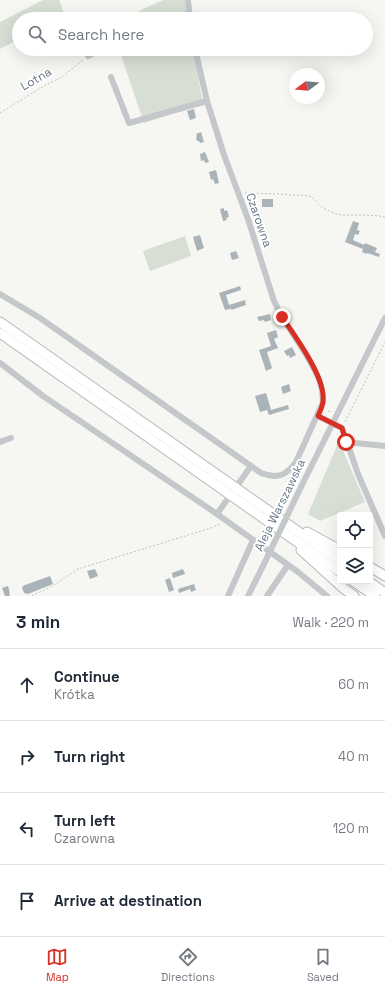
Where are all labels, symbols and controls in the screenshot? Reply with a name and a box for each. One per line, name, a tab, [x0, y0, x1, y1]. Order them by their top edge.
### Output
search box	[12, 12, 373, 56]
icon: search	[26, 23, 48, 45]
text: Search here	[58, 25, 144, 44]
street label: Lotna	[18, 64, 55, 94]
north arrow	[289, 68, 325, 104]
street label: Czarowna	[242, 191, 276, 249]
route end	[273, 308, 291, 326]
route start	[337, 433, 355, 451]
street label: Aleja Warszawska	[251, 456, 309, 554]
map controls	[337, 512, 373, 584]
button: locate	[337, 512, 373, 548]
button: layers	[337, 548, 373, 584]
text: 3 min	[16, 611, 60, 633]
text: Walk · 220 m	[292, 614, 369, 631]
text: Continue	[54, 667, 120, 686]
icon: ahead	[16, 674, 38, 696]
text: 60 m	[338, 676, 369, 693]
text: Krótka	[54, 686, 95, 703]
icon: right	[16, 746, 38, 768]
text: Turn right	[54, 747, 125, 766]
text: 40 m	[338, 748, 369, 765]
text: Turn left	[54, 811, 116, 830]
icon: left	[16, 818, 38, 840]
text: 120 m	[333, 820, 369, 837]
text: Czarowna	[54, 830, 115, 847]
icon: arrive	[16, 890, 38, 912]
text: Arrive at destination	[54, 891, 202, 910]
tab: Map	[46, 946, 69, 984]
tab: Directions	[161, 946, 215, 984]
tab: Saved	[307, 946, 339, 984]

